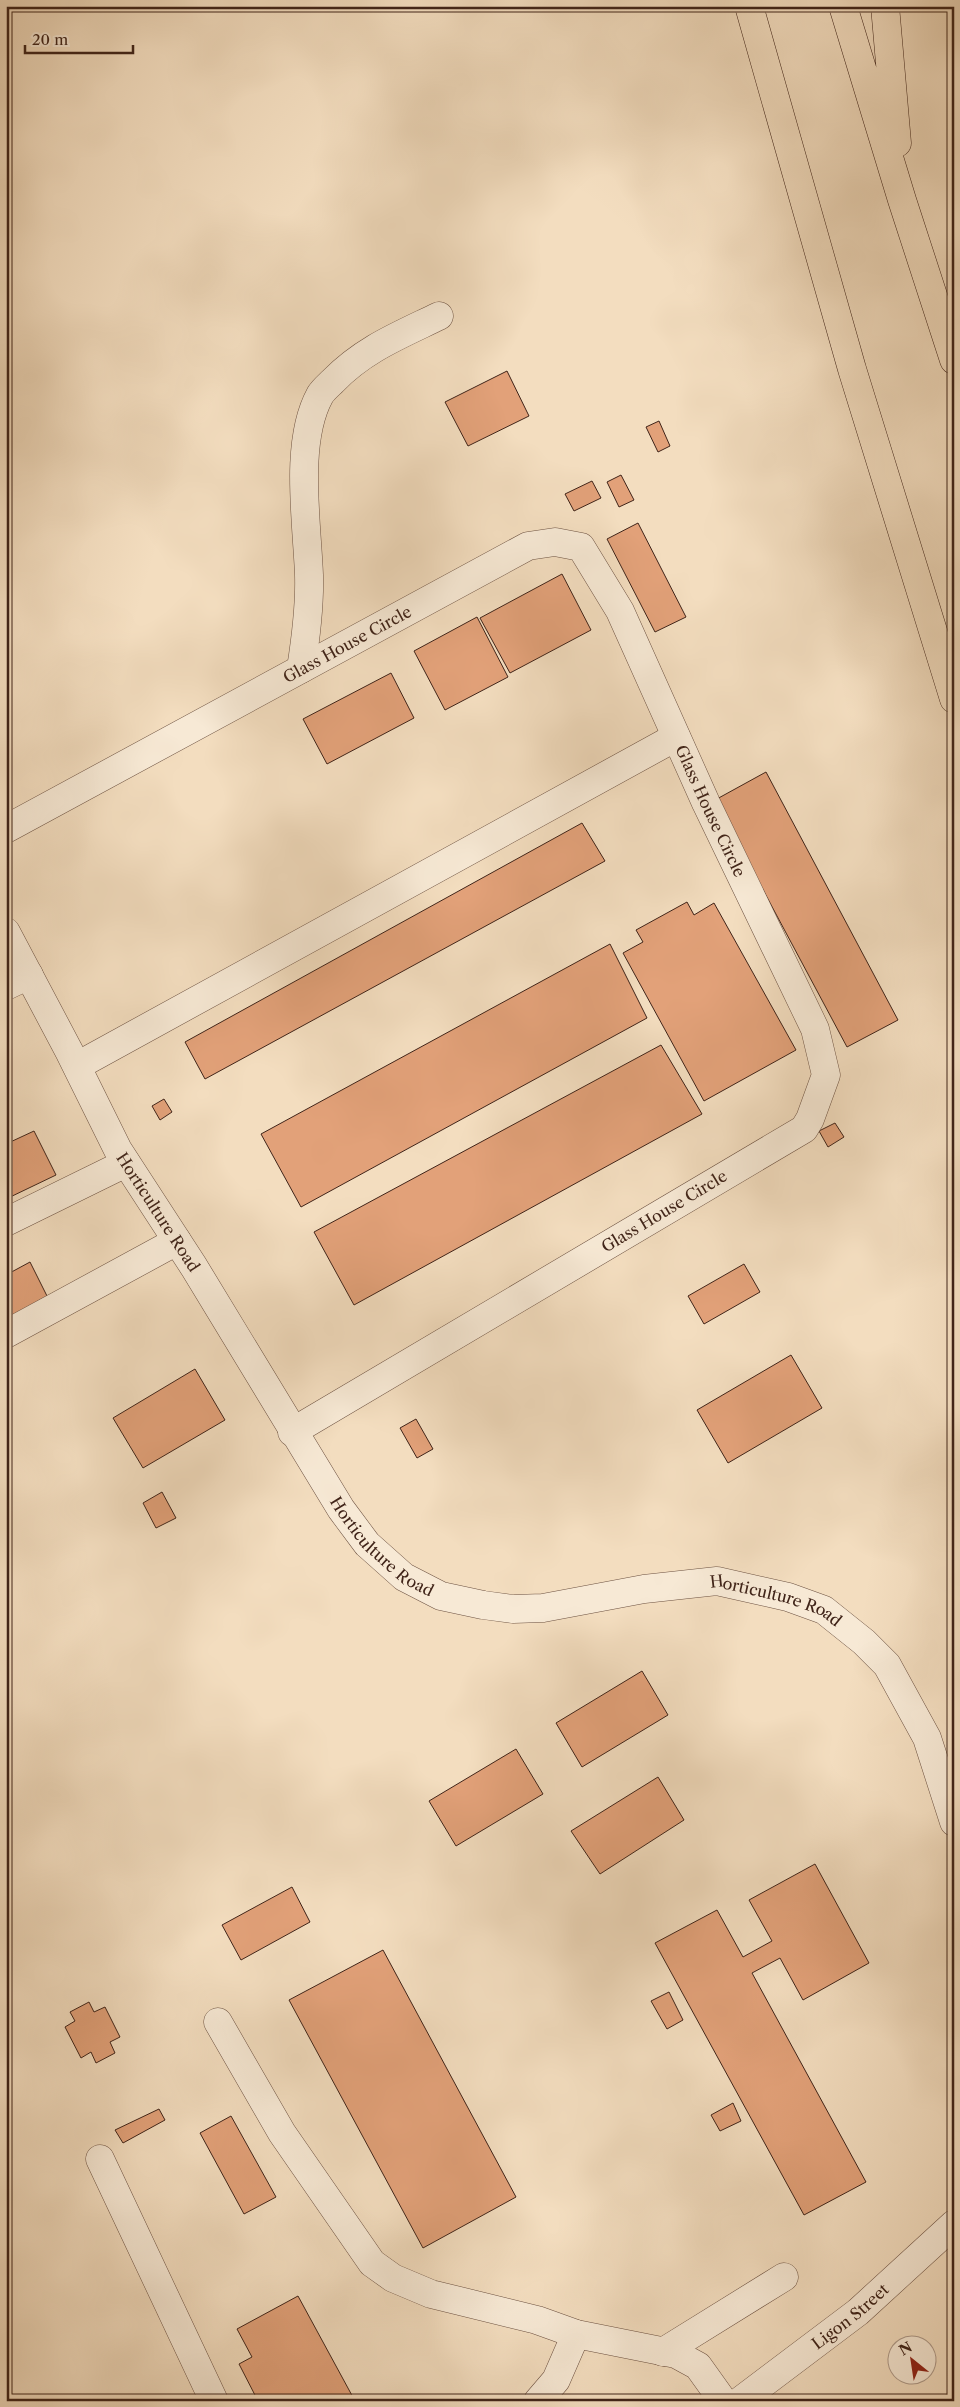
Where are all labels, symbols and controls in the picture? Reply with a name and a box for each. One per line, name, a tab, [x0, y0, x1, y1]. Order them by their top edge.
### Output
scale bar	[25, 22, 132, 54]
text: 20 m	[32, 30, 68, 49]
street label: Glass House Circle	[279, 601, 415, 687]
street label: Glass House Circle	[671, 742, 750, 880]
street label: Horticulture Road	[112, 1149, 204, 1276]
street label: Glass House Circle	[597, 1166, 731, 1256]
street label: Horticulture Road	[326, 1493, 437, 1601]
street label: Horticulture Road	[709, 1570, 846, 1631]
street label: Ligon Street	[808, 2279, 893, 2353]
north arrow	[888, 2334, 938, 2384]
text: N	[896, 2338, 915, 2360]

